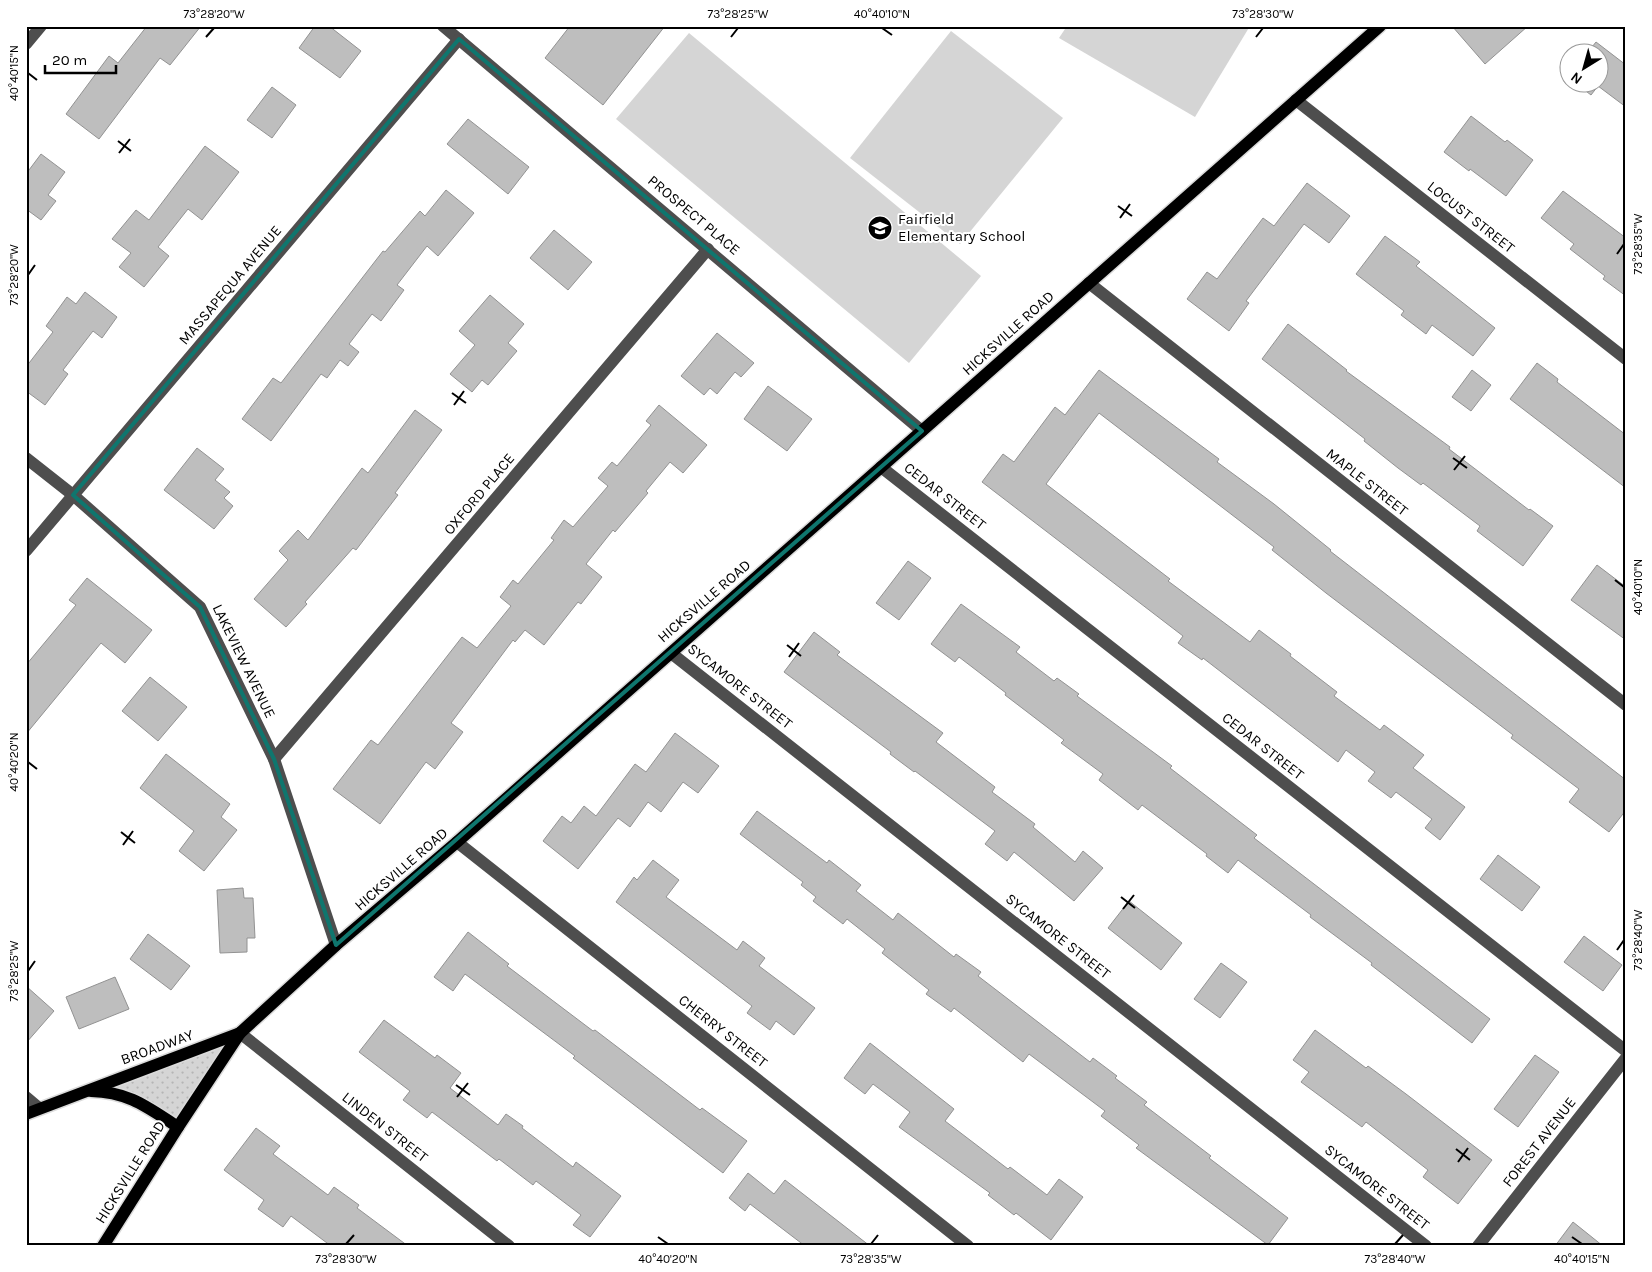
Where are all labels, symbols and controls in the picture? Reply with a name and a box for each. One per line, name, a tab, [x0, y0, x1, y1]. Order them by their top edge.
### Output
text: 73°28'20"W	[183, 7, 245, 21]
text: 73°28'25"W	[708, 7, 769, 21]
text: 40°40'10"N	[854, 7, 910, 21]
text: 73°28'30"W	[1232, 7, 1294, 21]
scale bar	[45, 42, 116, 74]
north arrow	[1560, 42, 1610, 92]
text: 40°40'15"N	[7, 45, 21, 101]
text: 20 m	[52, 51, 87, 69]
text: N	[1567, 68, 1586, 88]
street label: PROSPECT PLACE	[644, 171, 744, 259]
street label: LOCUST STREET	[1424, 177, 1519, 257]
place label: Fairfield Elementary School	[898, 210, 1025, 245]
text: 73°28'35"W	[1631, 213, 1645, 275]
school or university icon: Fairfield Elementary School	[867, 215, 893, 241]
street label: MASSAPEQUA AVENUE	[175, 222, 285, 348]
text: 73°28'20"W	[7, 244, 21, 306]
street label: HICKSVILLE ROAD	[958, 287, 1058, 379]
street label: MAPLE STREET	[1323, 445, 1412, 520]
street label: OXFORD PLACE	[440, 450, 518, 538]
street label: CEDAR STREET	[900, 458, 990, 534]
street label: HICKSVILLE ROAD	[654, 556, 754, 646]
text: 40°40'10"N	[1631, 559, 1645, 615]
street label: LAKEVIEW AVENUE	[209, 601, 279, 721]
street label: SYCAMORE STREET	[684, 639, 796, 733]
street label: CEDAR STREET	[1218, 708, 1308, 784]
text: 40°40'20"N	[7, 732, 21, 792]
street label: HICKSVILLE ROAD	[351, 824, 451, 914]
street label: SYCAMORE STREET	[1002, 889, 1114, 983]
text: 73°28'40"W	[1631, 909, 1645, 970]
text: 73°28'25"W	[7, 940, 21, 1001]
street label: CHERRY STREET	[675, 991, 771, 1072]
street label: BROADWAY	[118, 1025, 197, 1068]
street label: LINDEN STREET	[339, 1088, 432, 1166]
street label: FOREST AVENUE	[1498, 1094, 1580, 1190]
street label: HICKSVILLE ROAD	[91, 1117, 169, 1227]
street label: SYCAMORE STREET	[1321, 1140, 1433, 1234]
text: 73°28'30"W	[315, 1252, 377, 1266]
text: 40°40'20"N	[638, 1252, 698, 1266]
text: 73°28'35"W	[840, 1252, 902, 1266]
text: 73°28'40"W	[1365, 1252, 1426, 1266]
text: 40°40'15"N	[1554, 1252, 1610, 1266]

